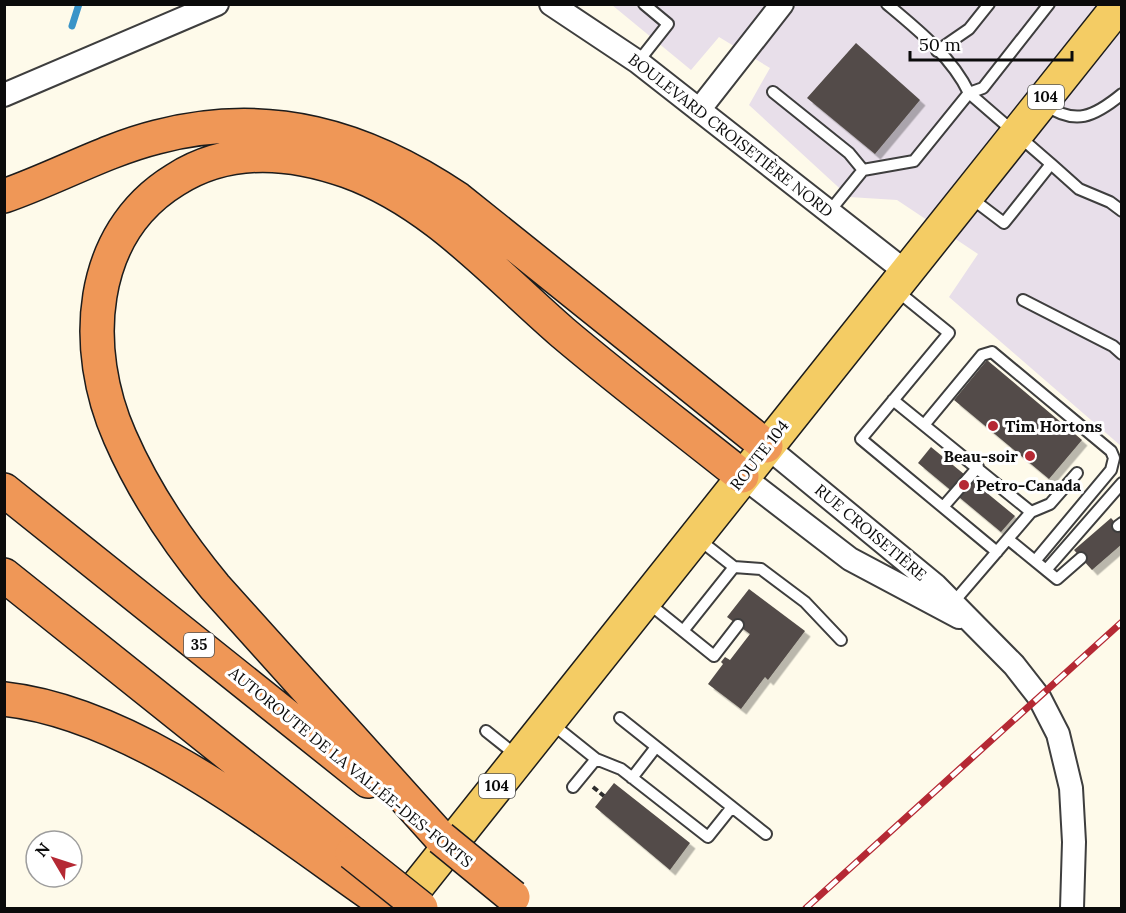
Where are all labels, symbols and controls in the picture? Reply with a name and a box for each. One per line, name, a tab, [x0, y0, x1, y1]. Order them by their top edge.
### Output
scale bar	[910, 24, 1072, 62]
text: 50 m	[919, 33, 961, 56]
street label: BOULEVARD CROISETIÈRE NORD	[625, 49, 837, 221]
road number: 104	[1028, 85, 1064, 109]
street label: ROUTE 104	[725, 416, 793, 494]
place label: Tim Hortons	[1005, 416, 1103, 436]
marker: Tim Hortons	[986, 419, 1000, 433]
place label: Beau-soir	[943, 446, 1018, 466]
marker: Beau-soir	[1023, 449, 1037, 463]
place label: Petro-Canada	[976, 475, 1082, 495]
marker: Petro-Canada	[957, 478, 971, 492]
street label: RUE CROISETIÈRE	[811, 479, 931, 585]
road number: 35	[184, 633, 214, 657]
street label: AUTOROUTE DE LA VALLÉE-DES-FORTS	[224, 662, 477, 872]
road number: 104	[479, 774, 515, 798]
north arrow	[24, 829, 84, 889]
text: N	[31, 838, 54, 861]

